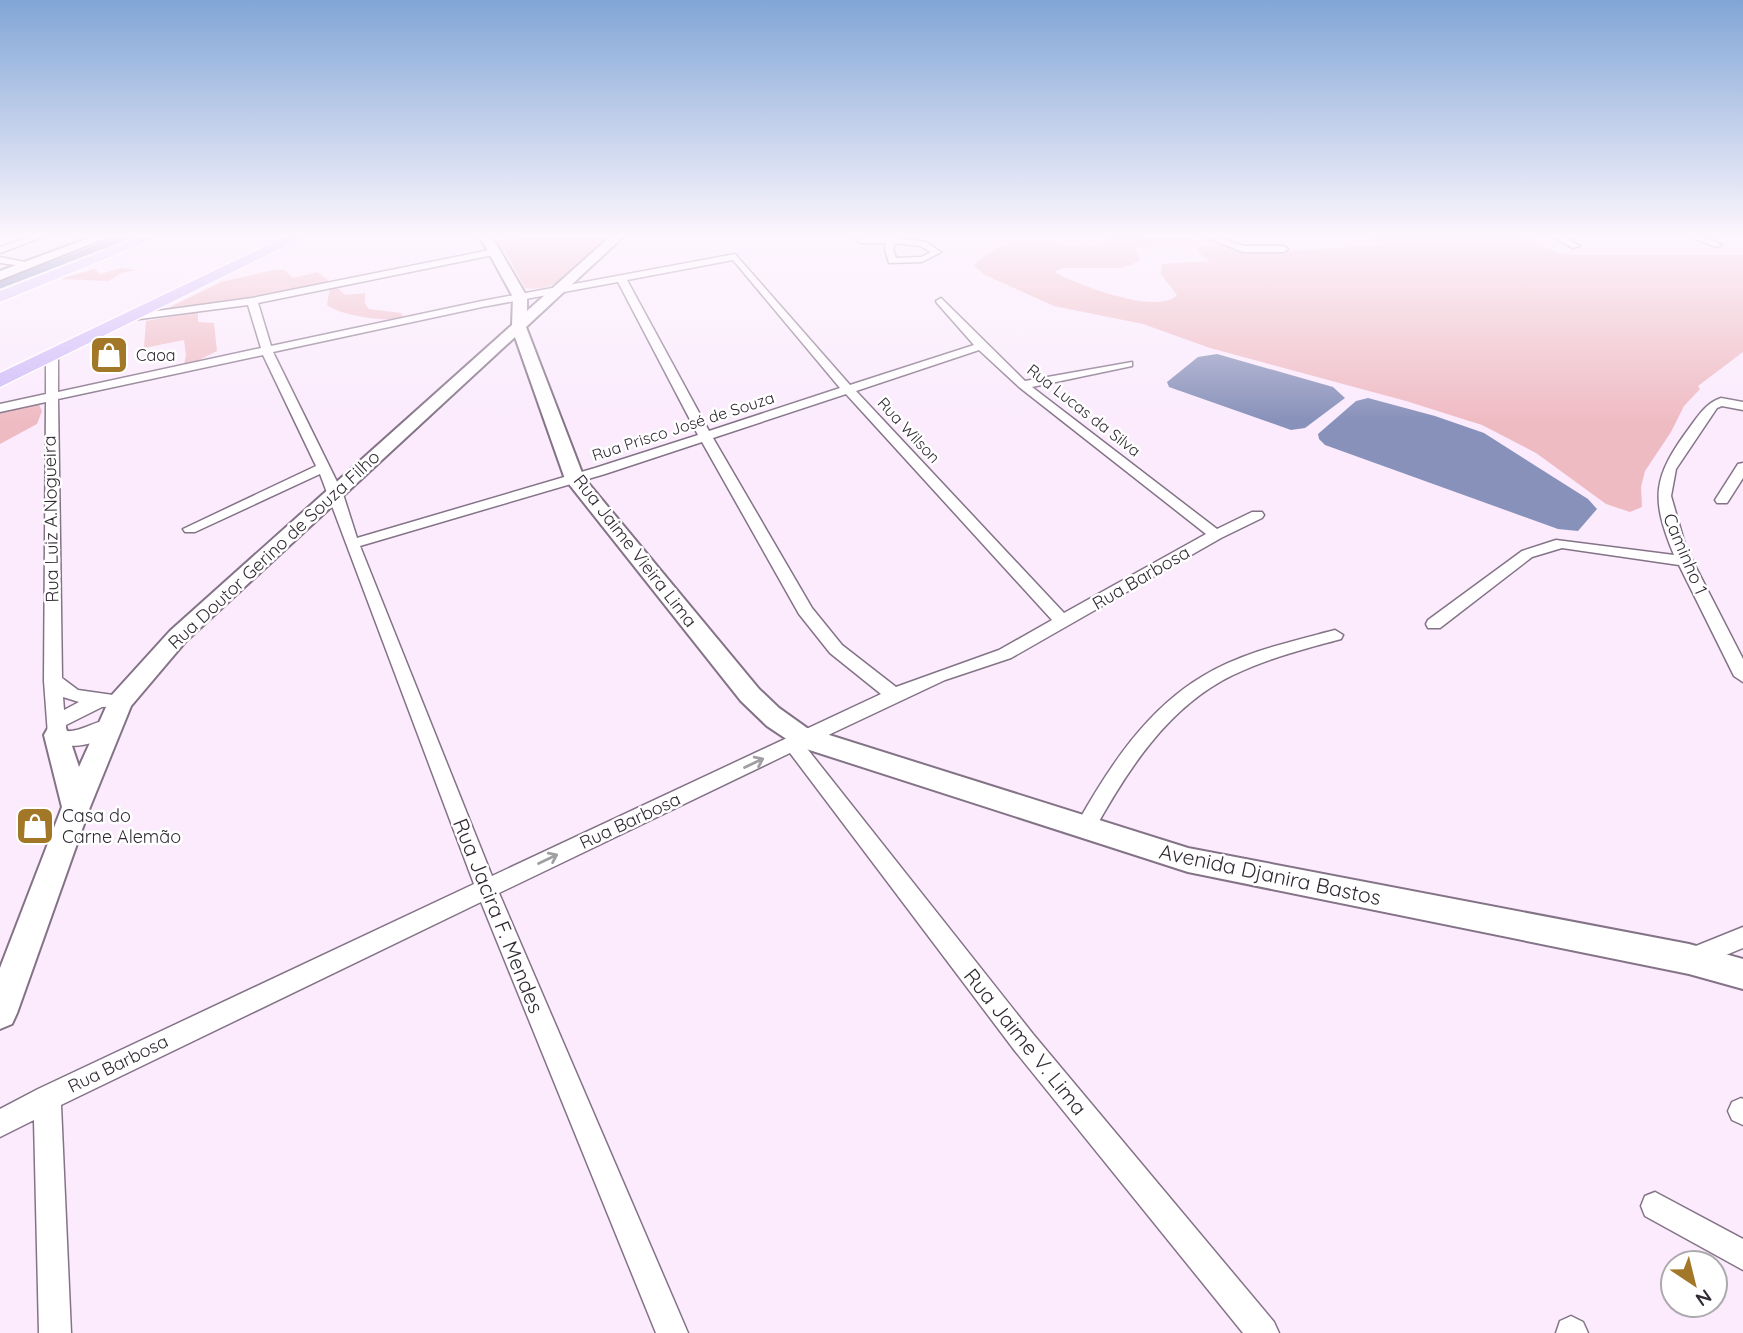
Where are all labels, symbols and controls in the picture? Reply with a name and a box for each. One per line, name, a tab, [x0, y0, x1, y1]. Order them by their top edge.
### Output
shop icon: Caoa	[88, 334, 130, 376]
place label: Caoa	[136, 345, 176, 365]
street label: Rua Lucas da Silva	[1023, 359, 1145, 461]
street label: Rua Prisco José de Souza	[589, 387, 777, 465]
street label: Rua Wilson	[873, 393, 945, 467]
street label: Rua Luiz A.Nogueira	[38, 435, 63, 603]
street label: Rua Doutor Gerino de Souza Filho	[163, 445, 384, 654]
street label: Rua Jaime Vieira Lima	[569, 470, 702, 632]
street label: Caminho 1	[1658, 510, 1713, 598]
street label: Rua Barbosa	[1088, 540, 1194, 615]
one-way arrow	[743, 756, 764, 769]
street label: Rua Barbosa	[576, 787, 684, 854]
place label: Casa do Carne Alemão	[62, 804, 181, 848]
shop icon: Casa do Carne Alemão	[14, 805, 56, 847]
street label: Rua Jacira F. Mendes	[448, 814, 550, 1017]
street label: Avenida Djanira Bastos	[1157, 838, 1383, 910]
one-way arrow	[536, 852, 558, 865]
street label: Rua Jaime V. Lima	[959, 963, 1093, 1120]
street label: Rua Barbosa	[64, 1029, 172, 1098]
north arrow	[1659, 1249, 1729, 1319]
text: N	[1691, 1284, 1716, 1312]

